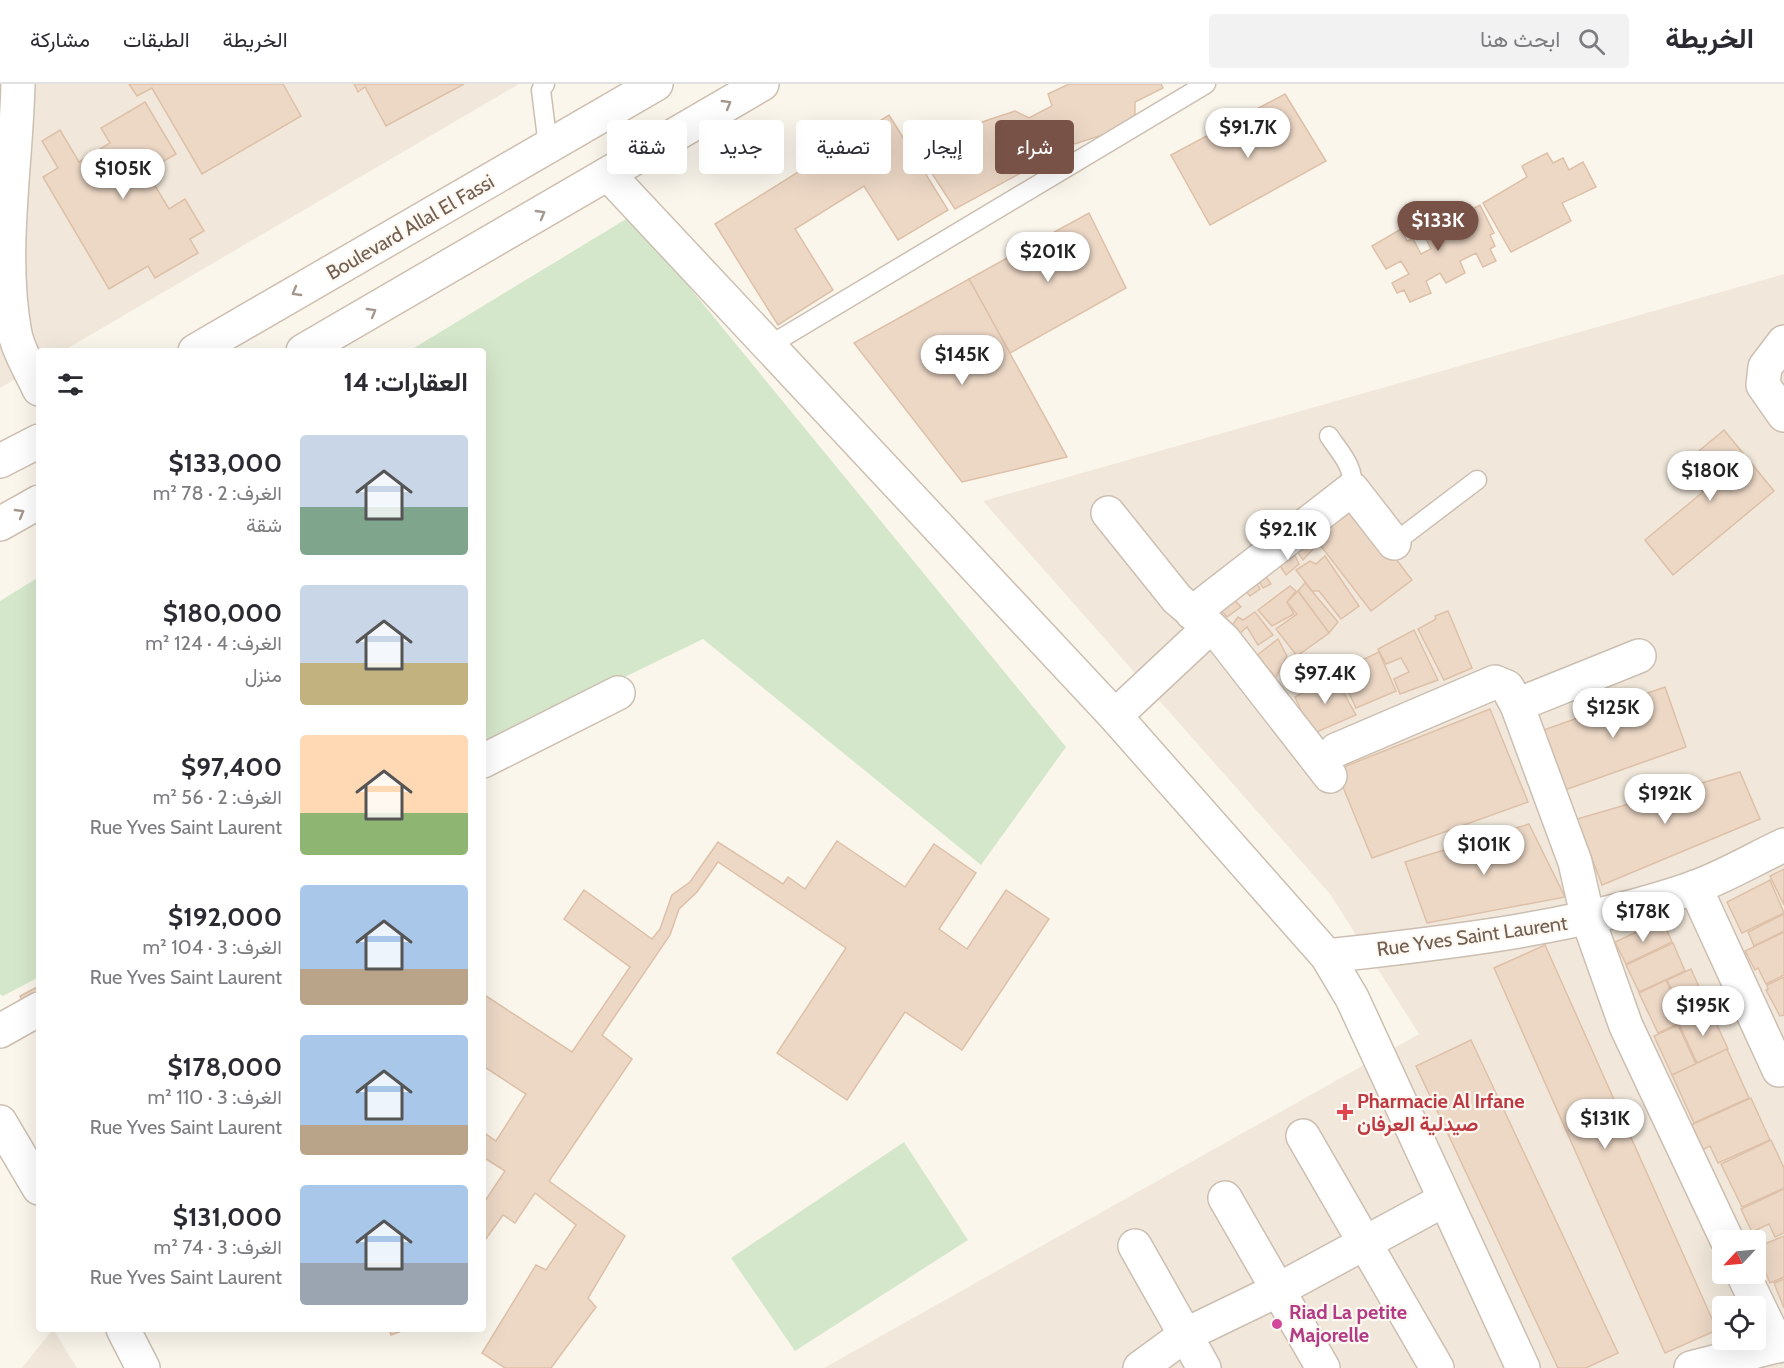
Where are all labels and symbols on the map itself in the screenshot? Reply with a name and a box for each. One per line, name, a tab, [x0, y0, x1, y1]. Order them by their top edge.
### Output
one-way arrow	[721, 100, 731, 112]
pin: $91.7K	[1199, 108, 1297, 159]
pin: $105K	[81, 149, 165, 200]
street label: Boulevard Allal El Fassi	[322, 169, 498, 285]
pin: $133K	[1396, 201, 1480, 252]
one-way arrow	[535, 209, 545, 221]
pin: $201K	[1006, 232, 1090, 283]
one-way arrow	[292, 285, 302, 297]
one-way arrow	[366, 307, 376, 319]
pin: $145K	[920, 335, 1004, 386]
pin: $180K	[1668, 451, 1752, 502]
one-way arrow	[13, 509, 24, 520]
pin: $92.1K	[1239, 510, 1337, 561]
pin: $97.4K	[1276, 654, 1374, 705]
pin: $125K	[1571, 688, 1655, 739]
pin: $192K	[1623, 774, 1707, 825]
pin: $101K	[1442, 825, 1526, 876]
pin: $178K	[1601, 892, 1685, 943]
street label: Rue Yves Saint Laurent	[1375, 911, 1569, 961]
pin: $195K	[1661, 986, 1745, 1037]
place label: Pharmacie Al Irfane صيدلية العرفان	[1357, 1089, 1525, 1137]
pin: $131K	[1563, 1099, 1647, 1150]
marker: Pharmacie Al Irfane صيدلية العرفان	[1338, 1105, 1352, 1119]
north arrow	[1712, 1230, 1766, 1284]
place label: Riad La petite Majorelle	[1289, 1300, 1407, 1347]
marker: Riad La petite Majorelle	[1270, 1317, 1284, 1331]

